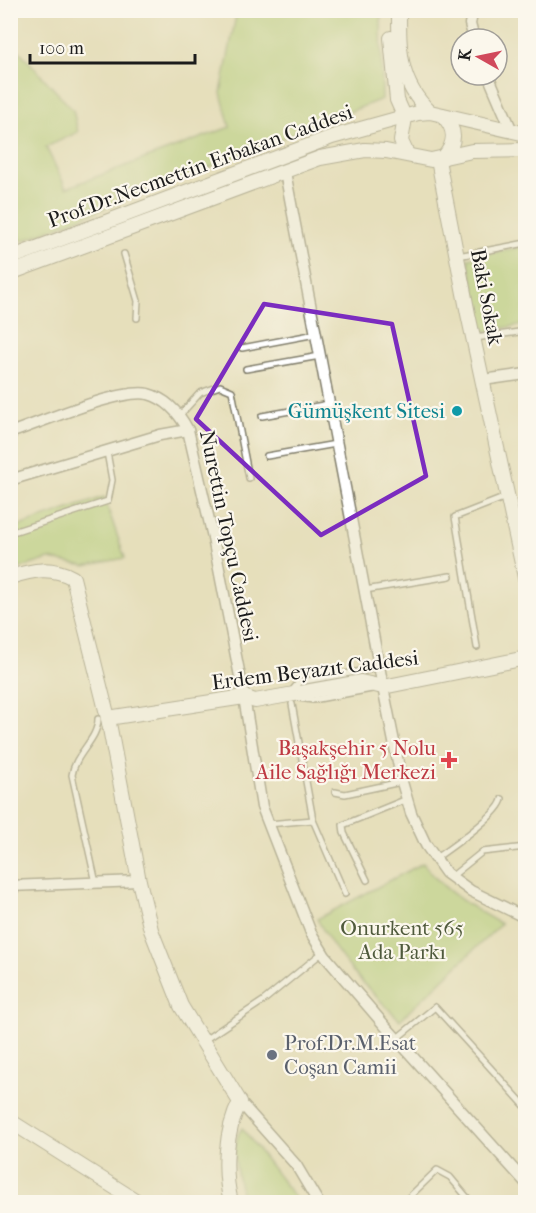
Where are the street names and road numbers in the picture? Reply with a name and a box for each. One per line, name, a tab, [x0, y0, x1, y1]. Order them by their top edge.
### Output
street label: Prof.Dr.Necmettin Erbakan Caddesi	[44, 100, 356, 232]
street label: Baki Sokak	[466, 247, 508, 347]
street label: Nurettin Topçu Caddesi	[195, 428, 263, 644]
street label: Erdem Beyazıt Caddesi	[210, 645, 420, 695]

